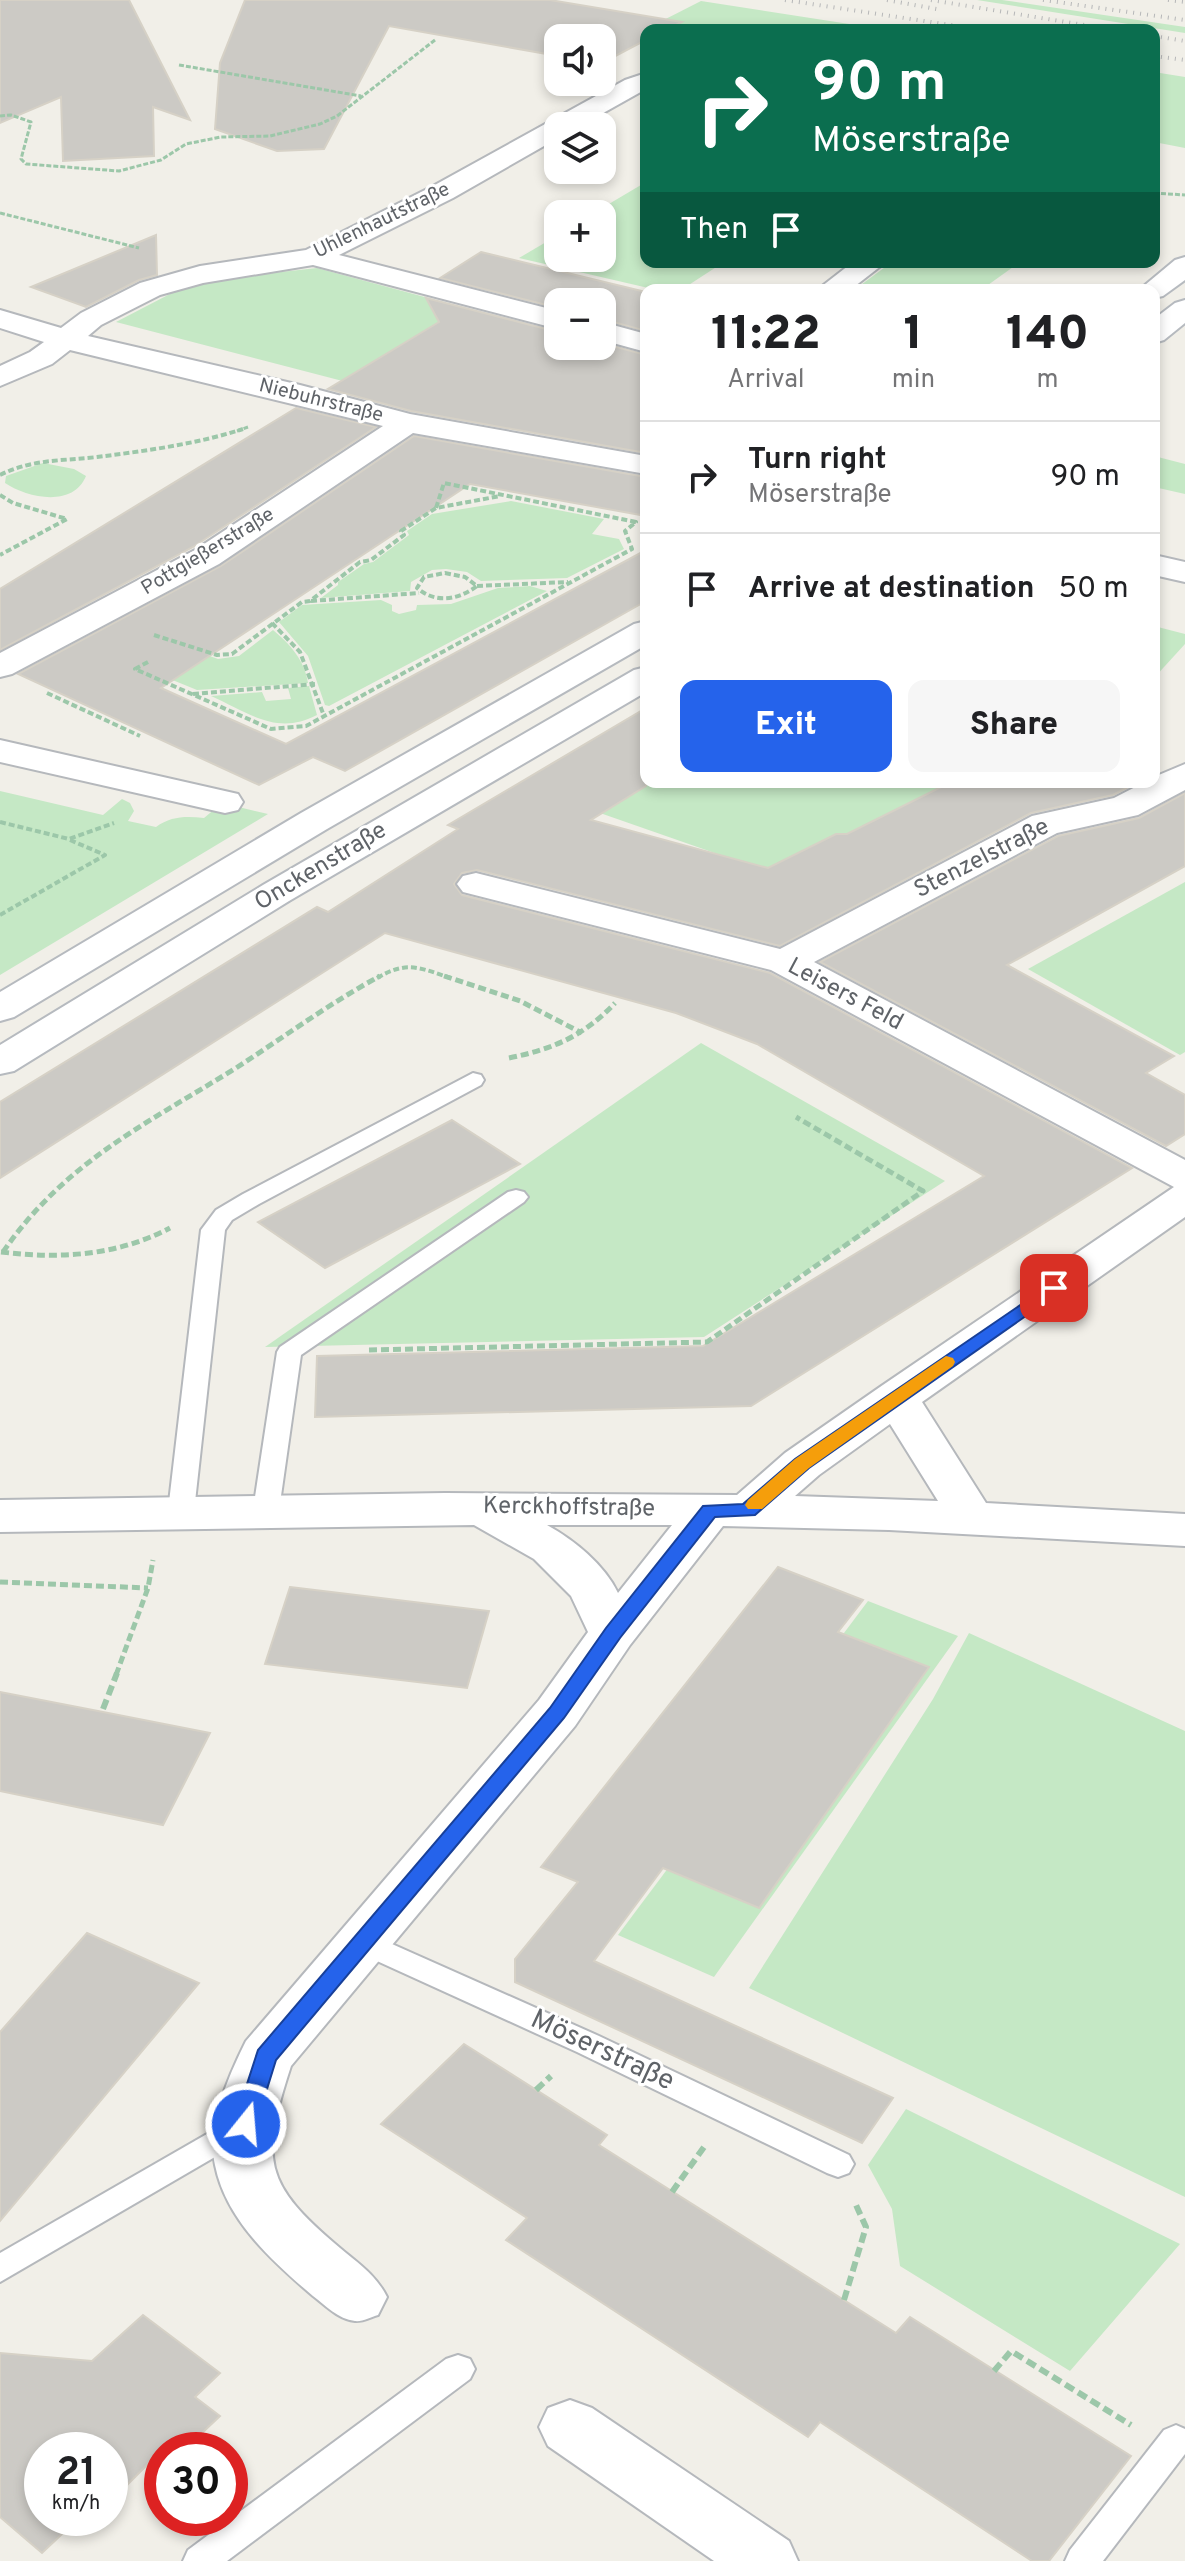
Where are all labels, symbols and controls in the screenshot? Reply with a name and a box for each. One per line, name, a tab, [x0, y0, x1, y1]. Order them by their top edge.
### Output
map controls	[544, 24, 616, 360]
button: sound	[544, 24, 616, 96]
text: 90 m	[812, 50, 947, 120]
icon: right	[680, 56, 784, 160]
button: layers	[544, 112, 616, 184]
text: Möserstraße	[812, 119, 1011, 165]
street label: Uhlenhautstraße	[309, 177, 455, 265]
button: +	[544, 200, 616, 272]
icon: arrive	[764, 208, 808, 252]
text: Then	[680, 212, 748, 249]
button: −	[544, 288, 616, 360]
text: 11:22	[711, 306, 821, 366]
text: 1	[904, 306, 923, 366]
text: 140	[1006, 306, 1089, 366]
text: Arrival	[727, 364, 805, 397]
text: min	[892, 364, 935, 397]
text: m	[1037, 364, 1059, 397]
street label: Niebuhrstraße	[256, 373, 386, 429]
text: Turn right	[748, 442, 886, 479]
icon: right	[680, 455, 724, 499]
text: 90 m	[1051, 459, 1120, 496]
text: Möserstraße	[748, 479, 892, 512]
street label: Pottgießerstraße	[137, 502, 279, 602]
icon: arrive	[680, 567, 724, 611]
text: Arrive at destination	[748, 571, 1034, 608]
text: 50 m	[1058, 571, 1129, 608]
button: Exit	[680, 680, 892, 772]
button: Share	[908, 680, 1120, 772]
street label: Stenzelstraße	[909, 812, 1055, 906]
street label: Onckenstraße	[249, 816, 393, 918]
street label: Leisers Feld	[782, 952, 908, 1038]
pin	[1020, 1254, 1088, 1322]
icon: arrive	[1032, 1266, 1076, 1310]
street label: Kerckhoffstraße	[483, 1492, 655, 1524]
street label: Möserstraße	[524, 2002, 680, 2100]
position arrow	[204, 2082, 288, 2166]
speed limit sign: 30	[144, 2432, 248, 2536]
text: 21	[56, 2449, 96, 2499]
text: km/h	[52, 2491, 100, 2517]

